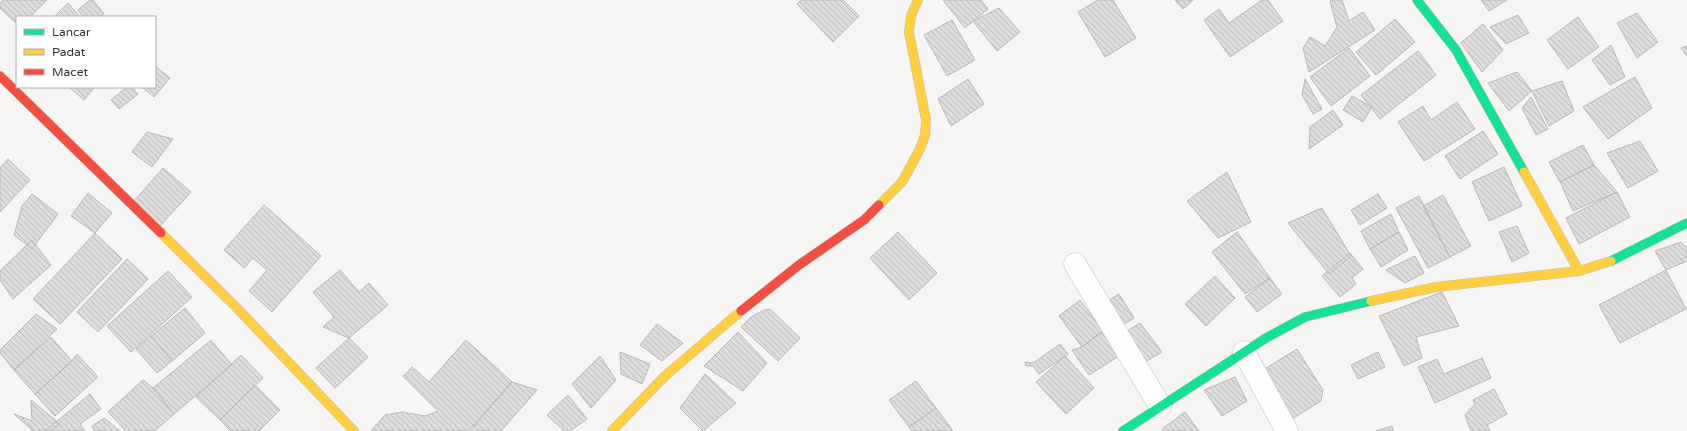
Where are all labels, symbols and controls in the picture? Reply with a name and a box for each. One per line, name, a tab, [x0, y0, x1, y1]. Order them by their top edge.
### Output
legend	[16, 16, 156, 88]
text: Lancar	[52, 25, 91, 39]
text: Padat	[52, 45, 86, 59]
text: Macet	[52, 65, 88, 79]

